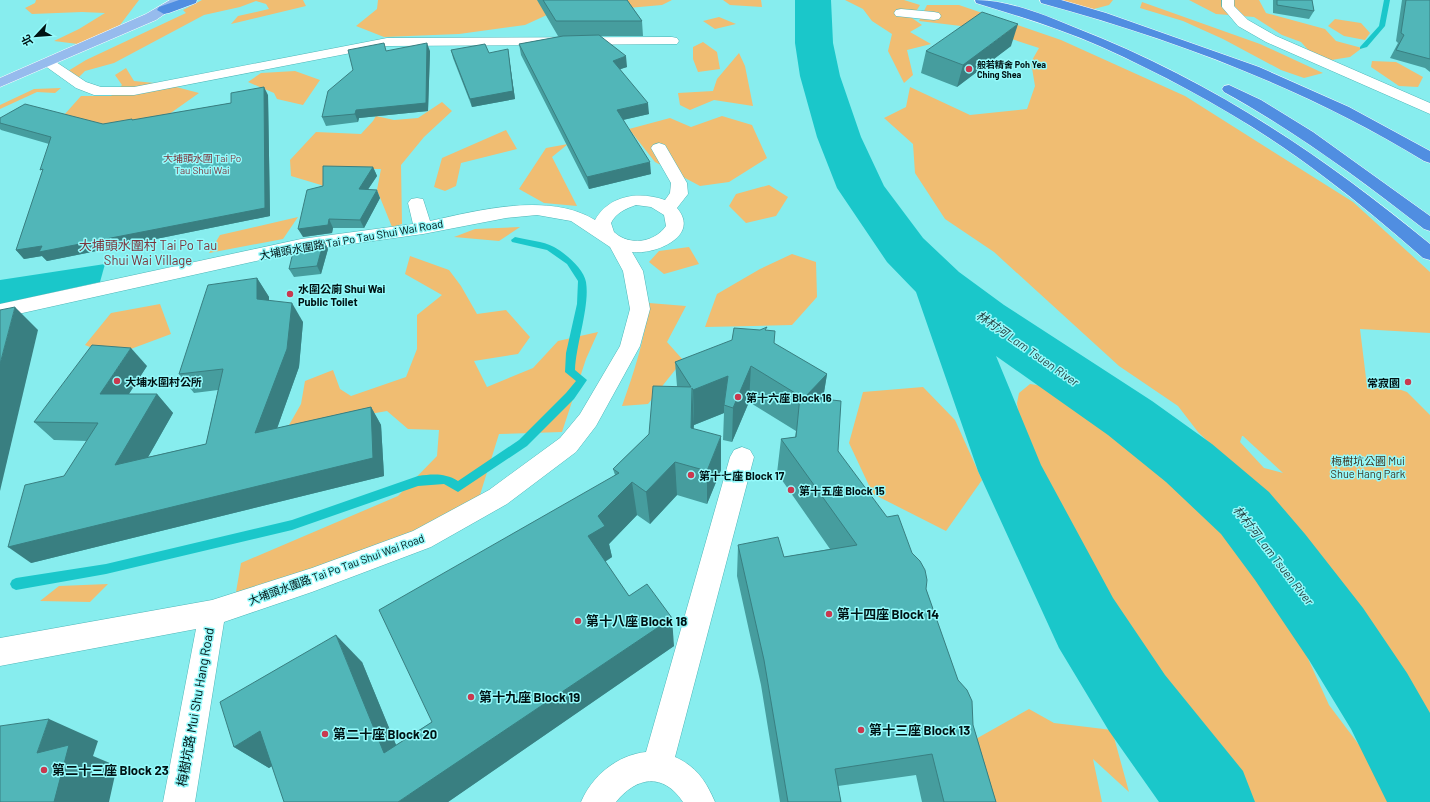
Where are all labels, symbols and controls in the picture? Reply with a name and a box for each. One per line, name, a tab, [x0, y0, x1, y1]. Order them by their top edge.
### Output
north arrow	[16, 16, 56, 56]
text: 北	[18, 33, 35, 48]
place label: 般若精舍 Poh Yea Ching Shea	[977, 59, 1046, 80]
marker: 般若精舍 Poh Yea Ching Shea	[964, 64, 974, 74]
district label: 大埔頭水圍 Tai Po Tau Shui Wai	[163, 152, 241, 176]
street label: 大埔頭水圍路 Tai Po Tau Shui Wai Road	[258, 216, 444, 262]
district label: 大埔頭水圍村 Tai Po Tau Shui Wai Village	[79, 237, 217, 268]
place label: 水圍公廁 Shui Wai Public Toilet	[298, 282, 386, 308]
marker: 水圍公廁 Shui Wai Public Toilet	[285, 289, 295, 299]
water label: 林村河 Lam Tsuen River	[974, 307, 1083, 389]
place label: 大埔水圍村公所	[125, 375, 202, 388]
marker: 大埔水圍村公所	[112, 376, 122, 386]
place label: 常寂園	[1367, 376, 1400, 389]
marker: 常寂園	[1403, 377, 1413, 387]
place label: 第十六座 Block 16	[746, 391, 832, 404]
marker: 第十六座 Block 16	[733, 392, 743, 402]
park label: 梅樹坑公園 Mui Shue Hang Park	[1331, 454, 1406, 480]
place label: 第十七座 Block 17	[699, 469, 785, 482]
marker: 第十七座 Block 17	[686, 470, 696, 480]
place label: 第十五座 Block 15	[799, 484, 885, 497]
marker: 第十五座 Block 15	[786, 485, 796, 495]
water label: 林村河 Lam Tsuen River	[1231, 503, 1317, 608]
street label: 大埔頭水圍路 Tai Po Tau Shui Wai Road	[246, 531, 426, 607]
place label: 第十四座 Block 14	[837, 606, 939, 622]
marker: 第十四座 Block 14	[824, 609, 834, 619]
place label: 第十八座 Block 18	[586, 613, 687, 629]
marker: 第十八座 Block 18	[573, 616, 583, 626]
street label: 梅樹坑路 Mui Shu Hang Road	[173, 626, 217, 788]
place label: 第十九座 Block 19	[479, 689, 580, 705]
marker: 第十九座 Block 19	[466, 692, 476, 702]
place label: 第十三座 Block 13	[869, 722, 970, 738]
marker: 第十三座 Block 13	[856, 725, 866, 735]
place label: 第二十座 Block 20	[333, 726, 437, 742]
marker: 第二十座 Block 20	[320, 729, 330, 739]
place label: 第二十三座 Block 23	[52, 762, 169, 778]
marker: 第二十三座 Block 23	[39, 765, 49, 775]

